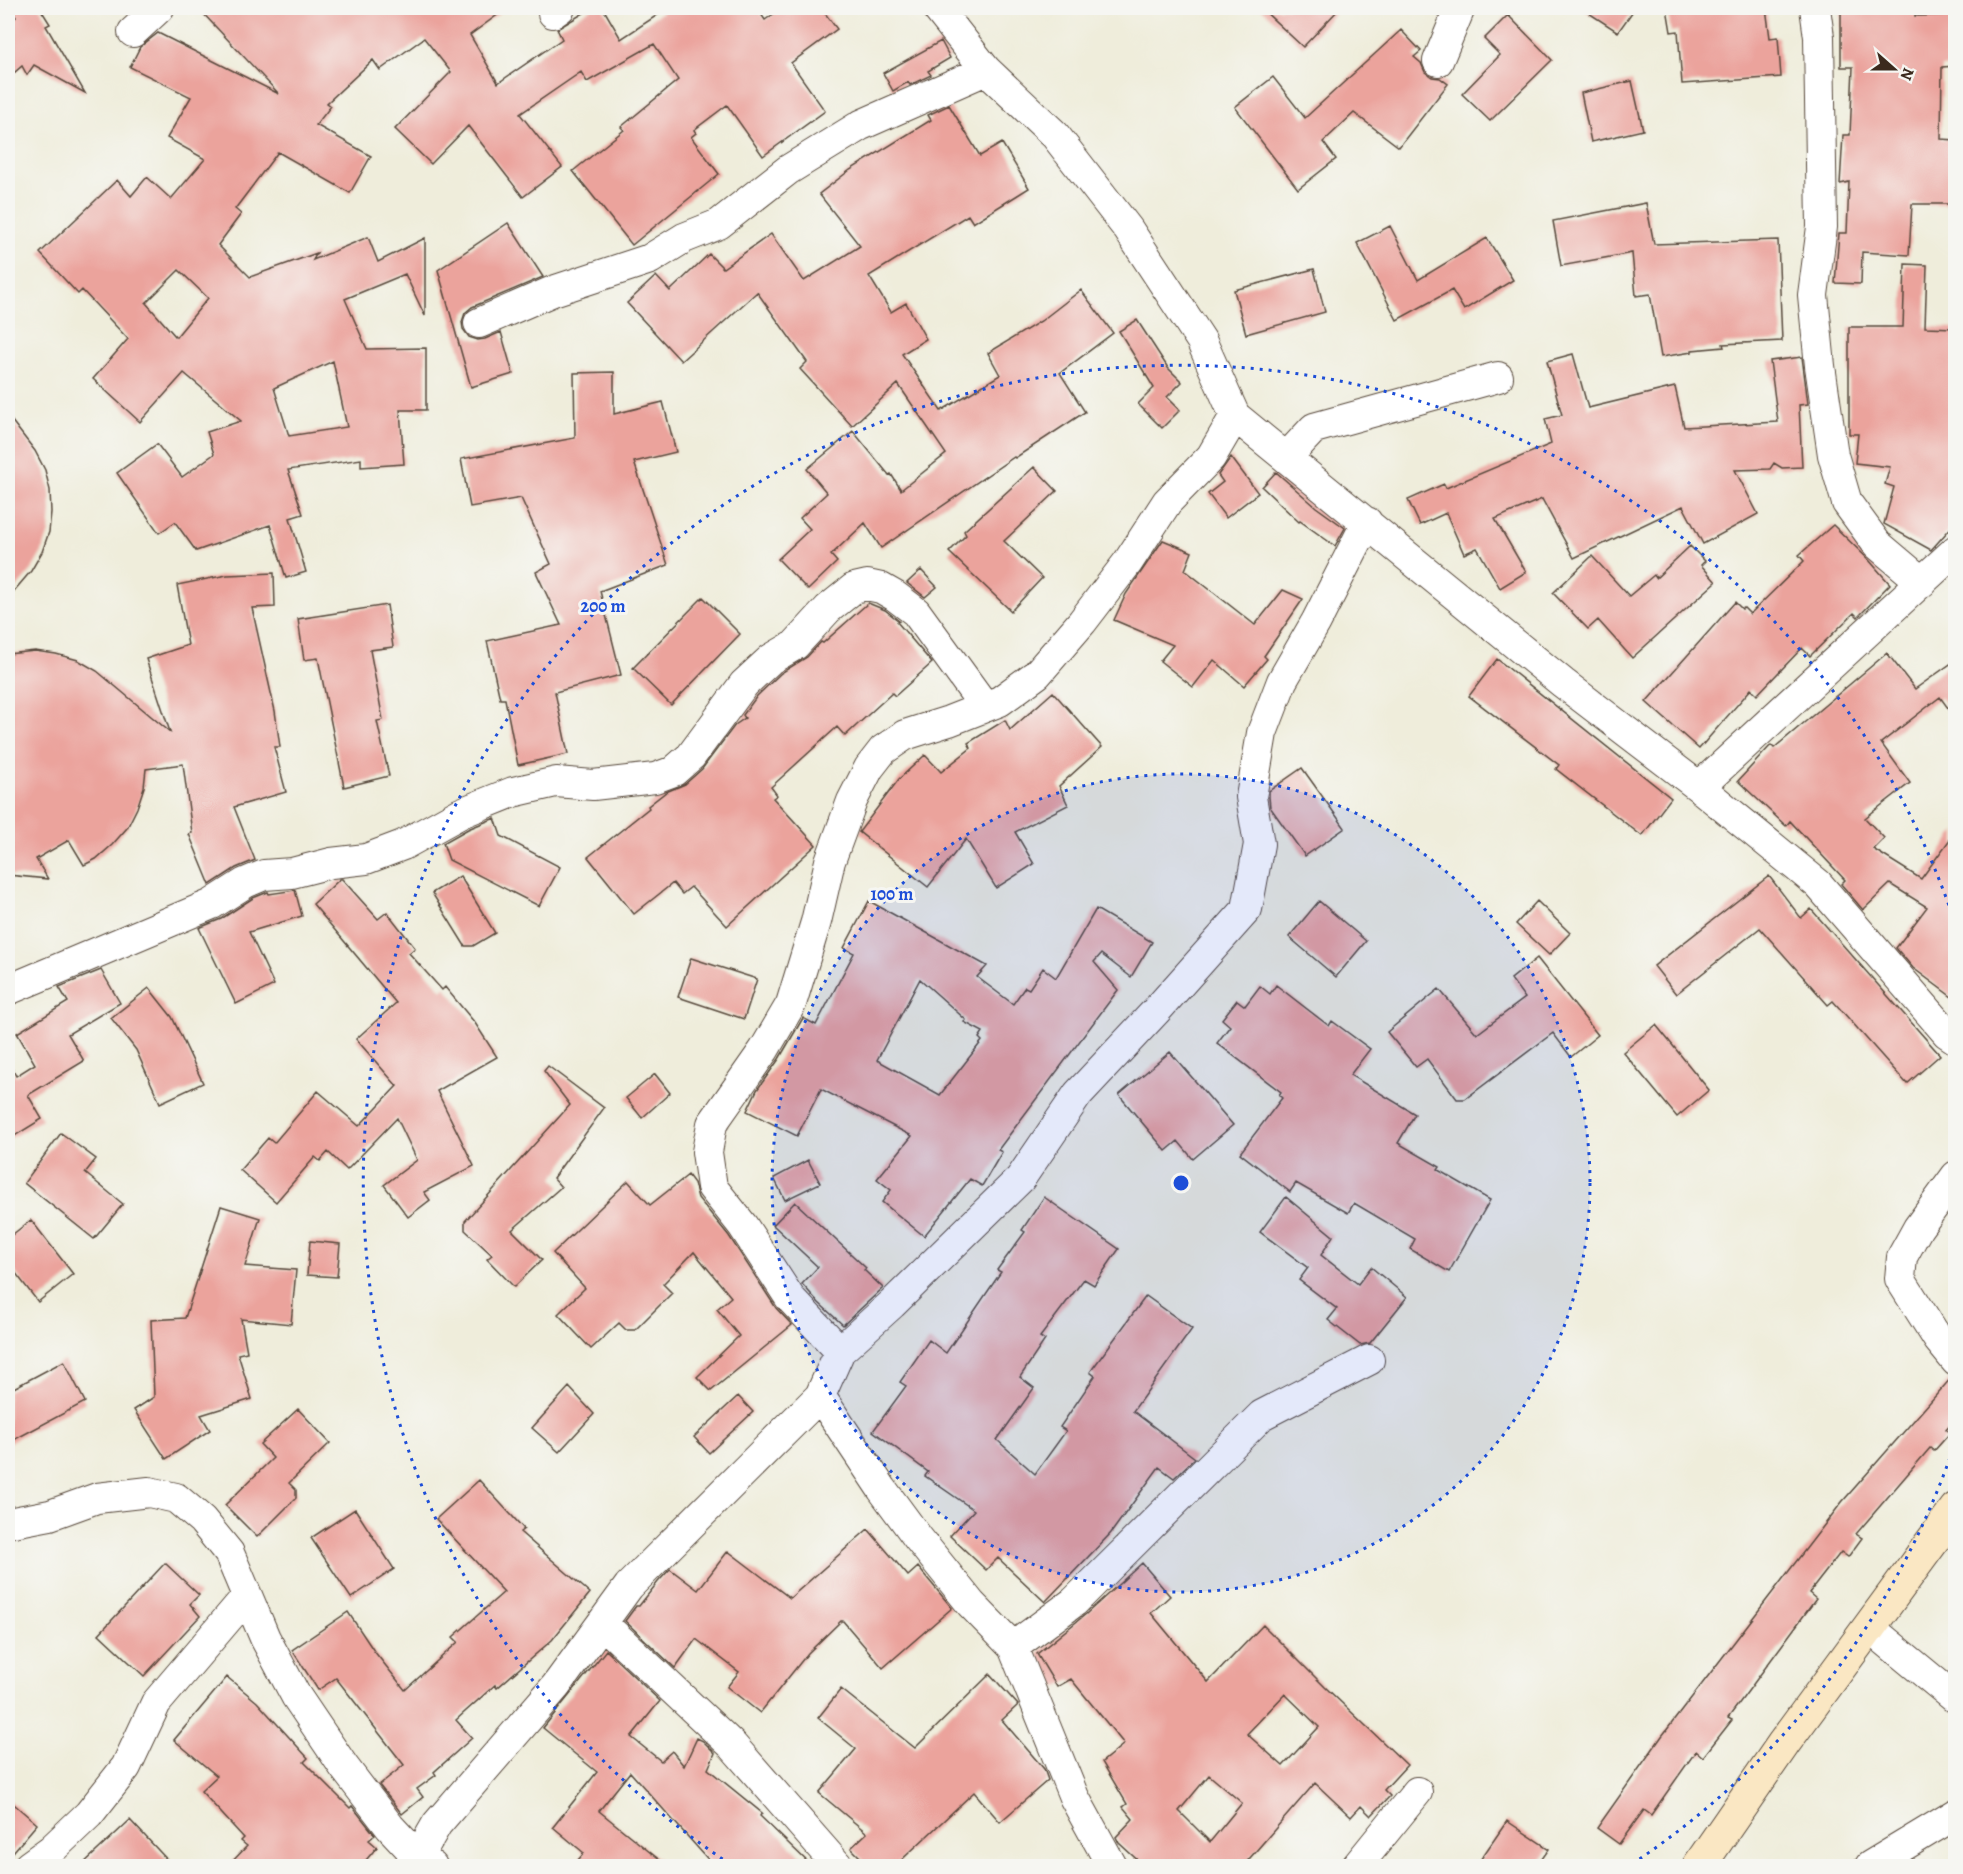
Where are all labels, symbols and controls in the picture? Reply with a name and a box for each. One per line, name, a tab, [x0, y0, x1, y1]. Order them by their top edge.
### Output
north arrow	[1864, 39, 1924, 99]
text: N	[1895, 65, 1919, 84]
text: 200 m	[580, 594, 626, 618]
text: 100 m	[871, 882, 913, 906]
centre of rings	[1171, 1173, 1191, 1193]

